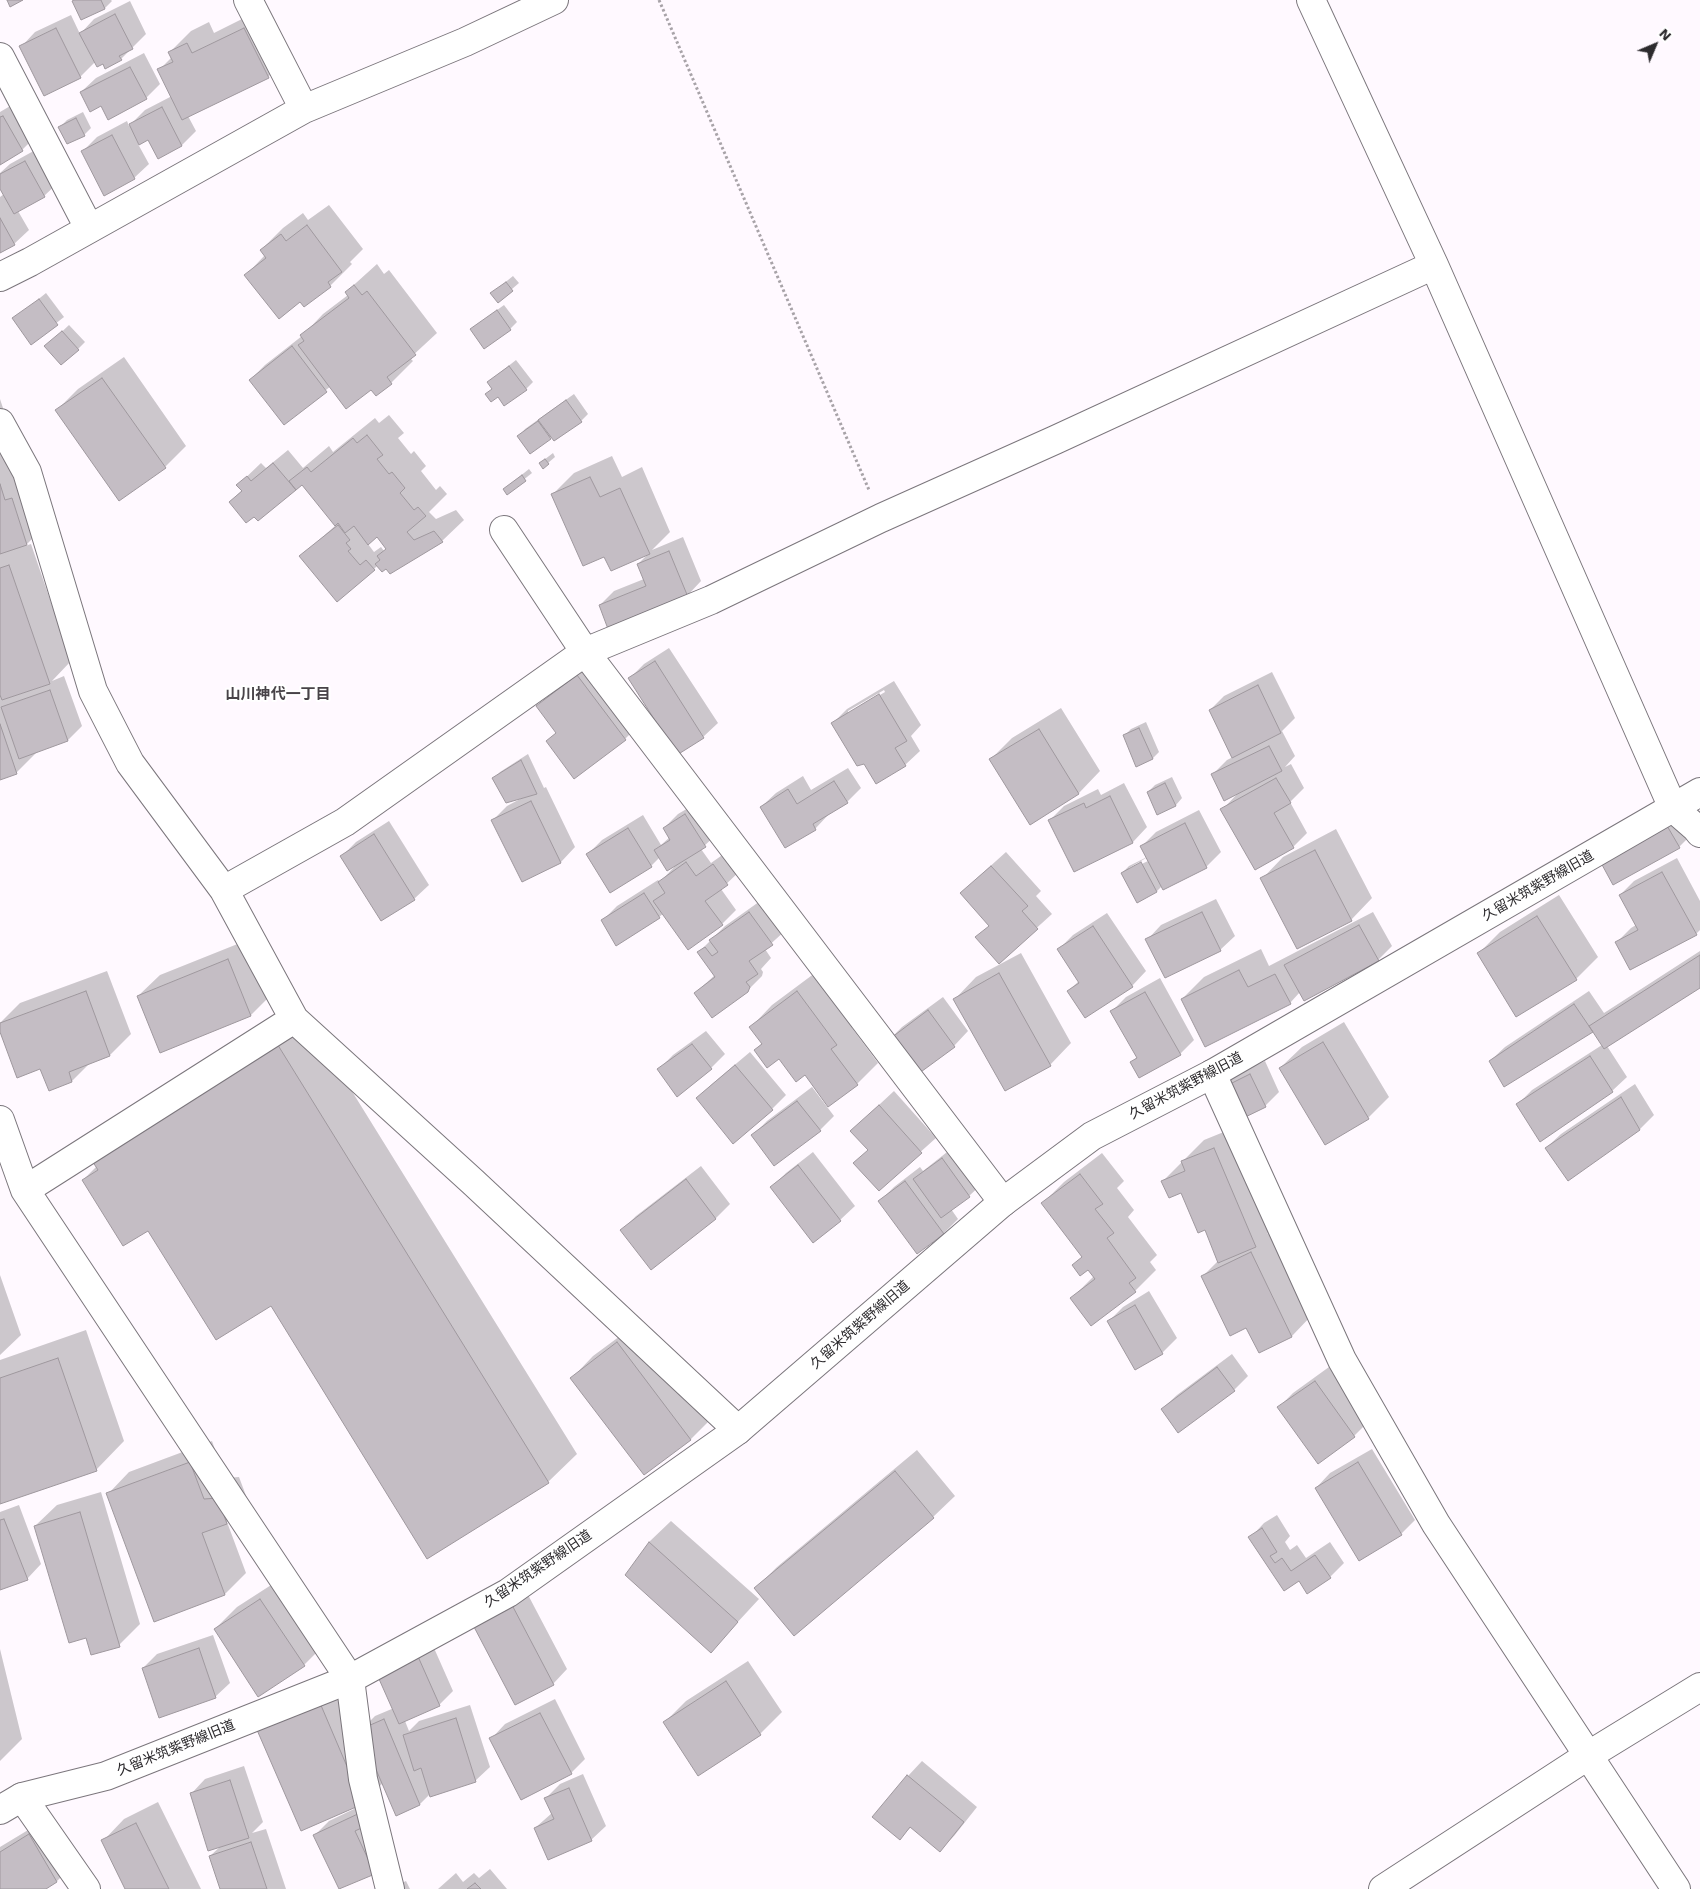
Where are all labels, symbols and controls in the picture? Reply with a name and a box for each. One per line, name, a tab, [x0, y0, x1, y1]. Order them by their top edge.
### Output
north arrow	[1630, 20, 1680, 70]
text: N	[1656, 25, 1675, 44]
district label: 山川神代一丁目	[226, 686, 330, 704]
street label: 久留米筑紫野線旧道	[1479, 847, 1597, 925]
street label: 久留米筑紫野線旧道	[1126, 1049, 1246, 1123]
street label: 久留米筑紫野線旧道	[807, 1277, 913, 1373]
street label: 久留米筑紫野線旧道	[481, 1527, 595, 1611]
street label: 久留米筑紫野線旧道	[114, 1717, 238, 1779]

